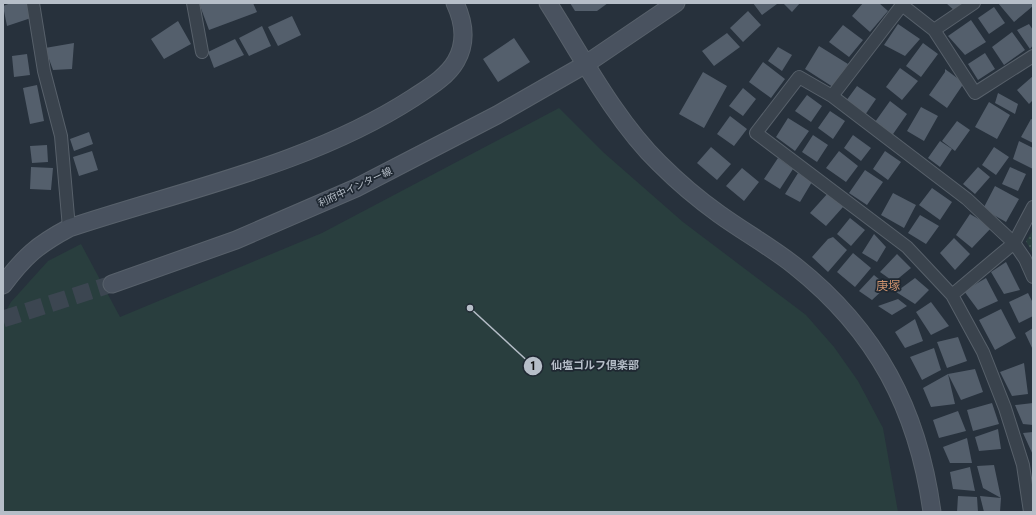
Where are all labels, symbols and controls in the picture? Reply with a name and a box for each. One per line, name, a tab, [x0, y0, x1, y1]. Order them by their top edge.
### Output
street label: 利府中インター線	[316, 165, 394, 209]
district label: 庚塚	[876, 279, 900, 293]
callout: 仙塩ゴルフ倶楽部	[523, 354, 647, 377]
text: 1	[530, 359, 536, 373]
text: 仙塩ゴルフ倶楽部	[551, 359, 639, 372]

